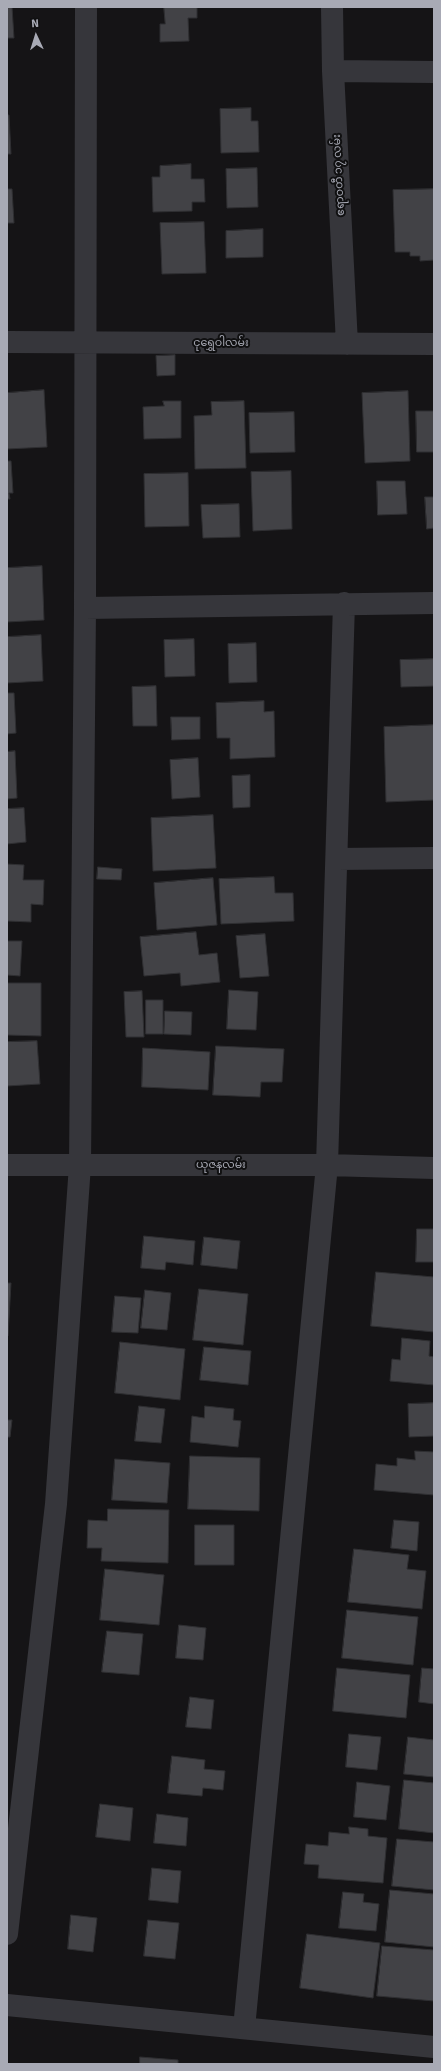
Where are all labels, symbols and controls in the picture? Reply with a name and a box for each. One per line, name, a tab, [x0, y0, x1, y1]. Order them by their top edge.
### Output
north arrow	[16, 16, 56, 56]
text: N	[31, 17, 39, 30]
street label: ဧရာဝတီ ၁၇ လမ်း	[330, 134, 348, 216]
street label: ငုရွှေဝါလမ်း	[193, 336, 249, 350]
street label: ယုဇနလမ်း	[196, 1158, 246, 1172]

